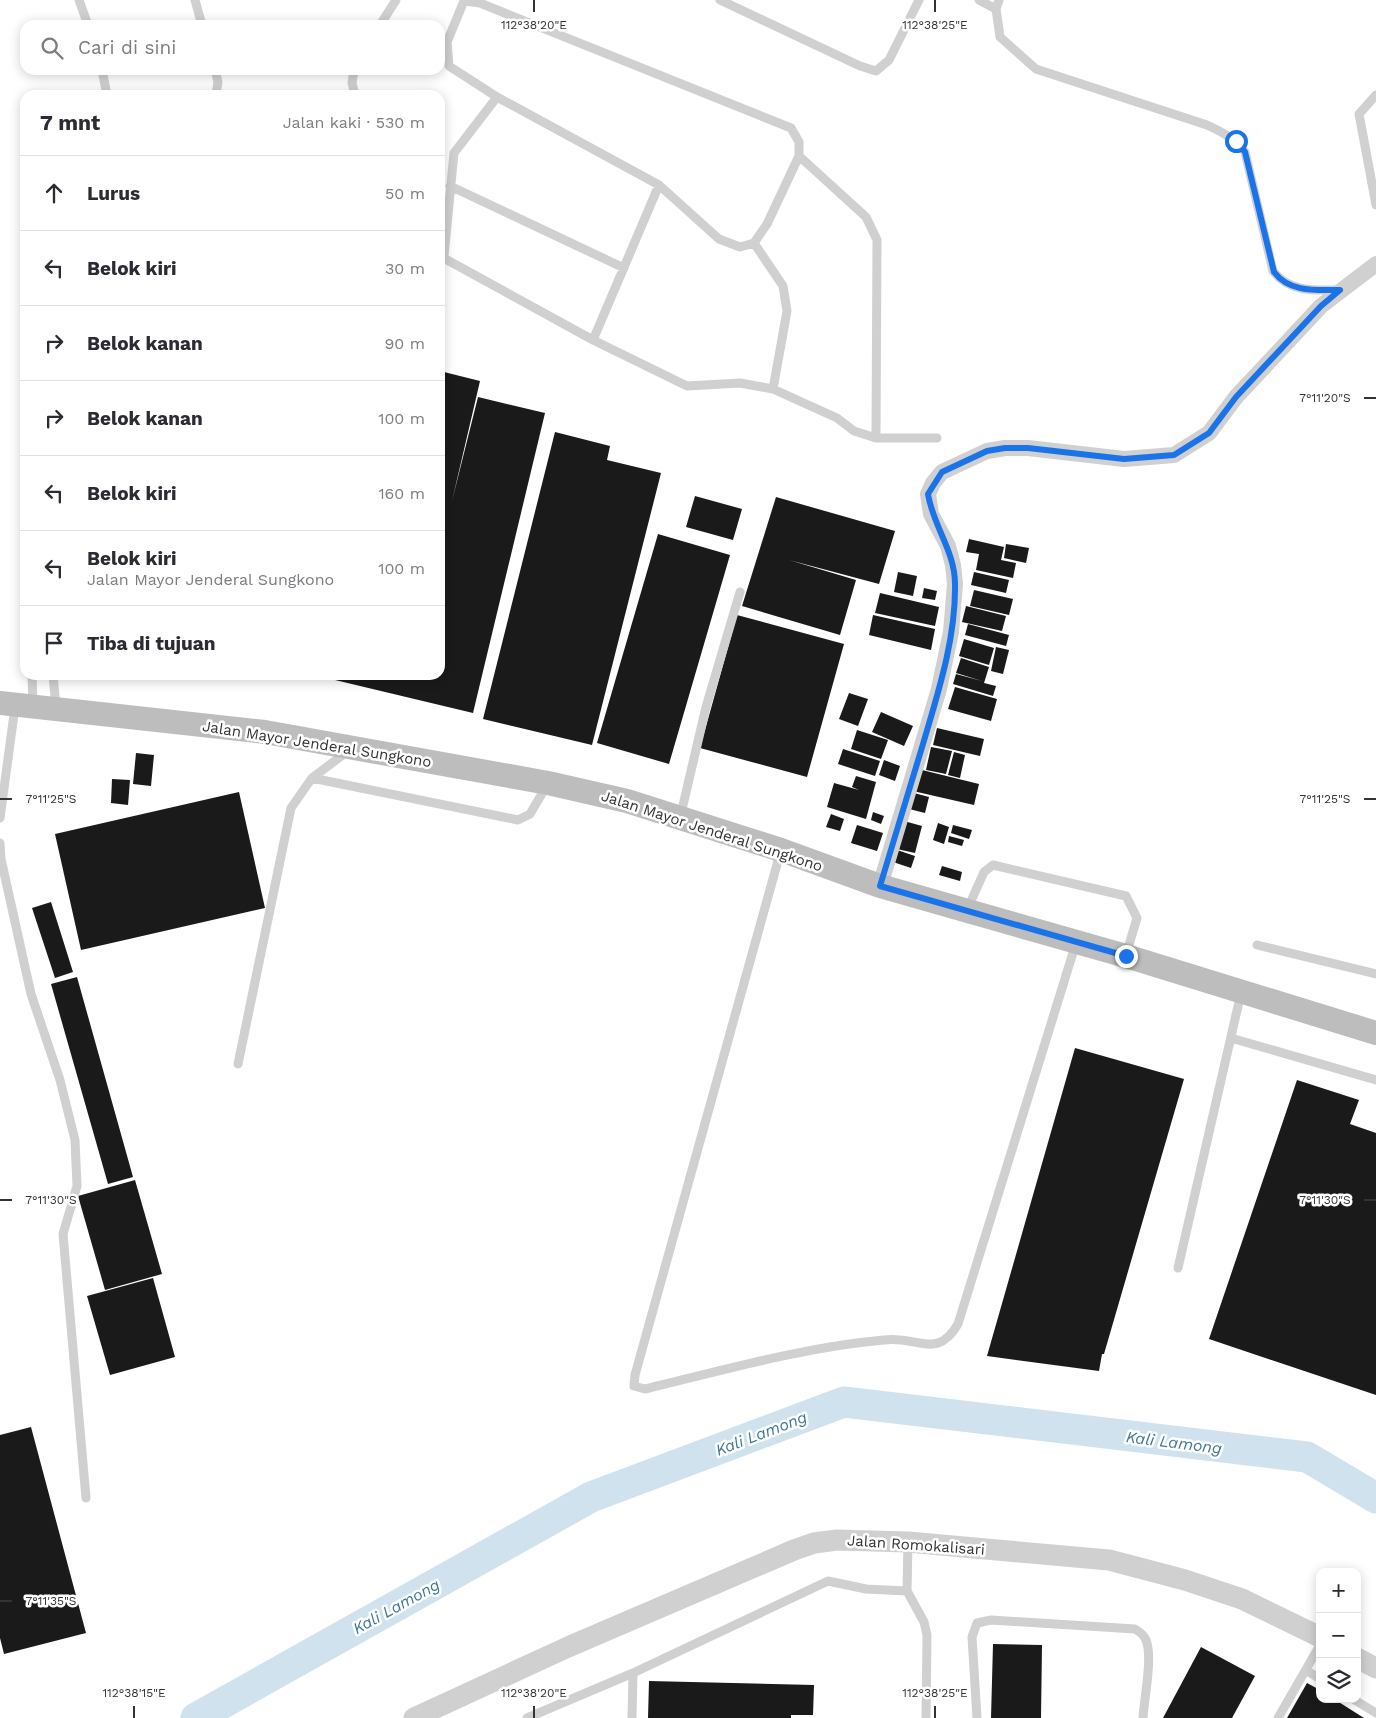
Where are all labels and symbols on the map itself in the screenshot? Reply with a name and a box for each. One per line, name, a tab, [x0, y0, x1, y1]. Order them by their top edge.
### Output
text: 112°38'20"E	[501, 18, 567, 32]
text: 112°38'25"E	[902, 18, 968, 32]
route start	[1225, 130, 1248, 153]
text: 7°11'20"S	[1299, 391, 1351, 405]
street label: Jalan Mayor Jenderal Sungkono	[201, 717, 433, 771]
street label: Jalan Mayor Jenderal Sungkono	[599, 787, 825, 875]
text: 7°11'25"S	[26, 792, 76, 806]
text: 7°11'25"S	[1300, 792, 1350, 806]
route end	[1115, 945, 1138, 968]
text: 7°11'30"S	[25, 1193, 77, 1207]
text: 7°11'30"S	[1299, 1193, 1351, 1207]
water label: Kali Lamong	[713, 1407, 810, 1460]
water label: Kali Lamong	[1125, 1427, 1223, 1458]
street label: Jalan Romokalisari	[846, 1531, 986, 1559]
water label: Kali Lamong	[349, 1575, 443, 1638]
text: 7°11'35"S	[26, 1594, 76, 1608]
text: 112°38'15"E	[102, 1686, 166, 1700]
text: 112°38'20"E	[501, 1686, 567, 1700]
text: 112°38'25"E	[902, 1686, 968, 1700]

